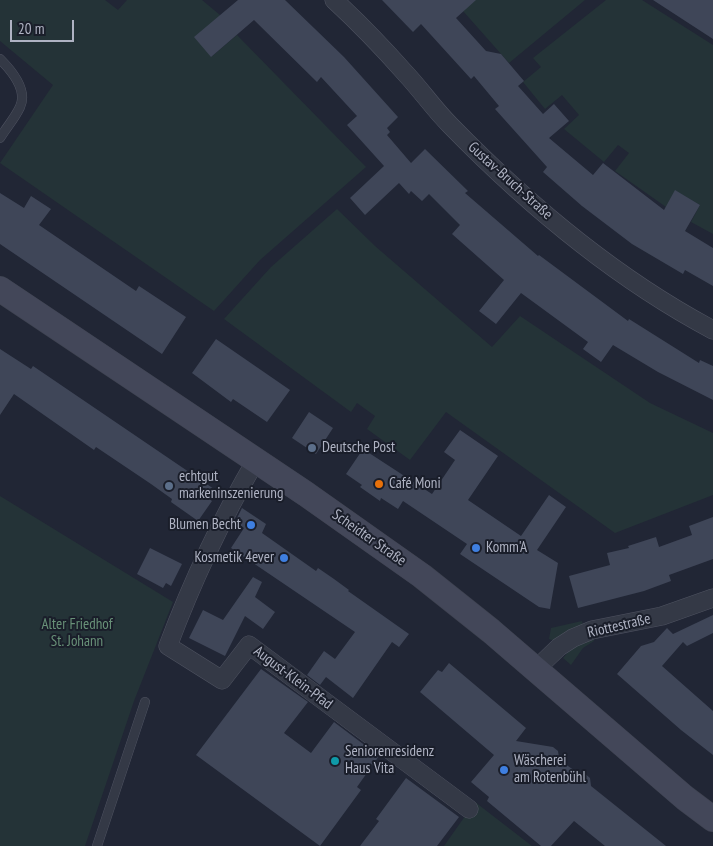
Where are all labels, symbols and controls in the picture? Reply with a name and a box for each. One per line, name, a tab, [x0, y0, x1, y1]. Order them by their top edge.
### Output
scale bar	[12, 10, 76, 42]
text: 20 m	[18, 19, 44, 38]
street label: Gustav-Bruch-Straße	[464, 138, 556, 224]
place label: Deutsche Post	[322, 439, 395, 457]
marker: Deutsche Post	[306, 442, 318, 454]
place label: echtgut markeninszenierung	[179, 468, 283, 503]
place label: Café Moni	[389, 475, 441, 493]
marker: Café Moni	[373, 478, 385, 490]
marker: echtgut markeninszenierung	[163, 480, 175, 492]
street label: Scheidter Straße	[329, 506, 409, 570]
place label: Blumen Becht	[169, 516, 241, 534]
marker: Blumen Becht	[245, 519, 257, 531]
place label: Komm'A	[486, 539, 527, 557]
marker: Komm'A	[470, 542, 482, 554]
place label: Kosmetik 4ever	[194, 549, 274, 567]
marker: Kosmetik 4ever	[278, 552, 290, 564]
street label: Riottestraße	[586, 610, 652, 642]
park label: Alter Friedhof St. Johann	[41, 616, 113, 651]
street label: August-Klein-Pfad	[250, 642, 336, 714]
place label: Seniorenresidenz Haus Vita	[345, 743, 434, 778]
place label: Wäscherei am Rotenbühl	[514, 752, 586, 787]
marker: Seniorenresidenz Haus Vita	[329, 755, 341, 767]
marker: Wäscherei am Rotenbühl	[498, 764, 510, 776]

